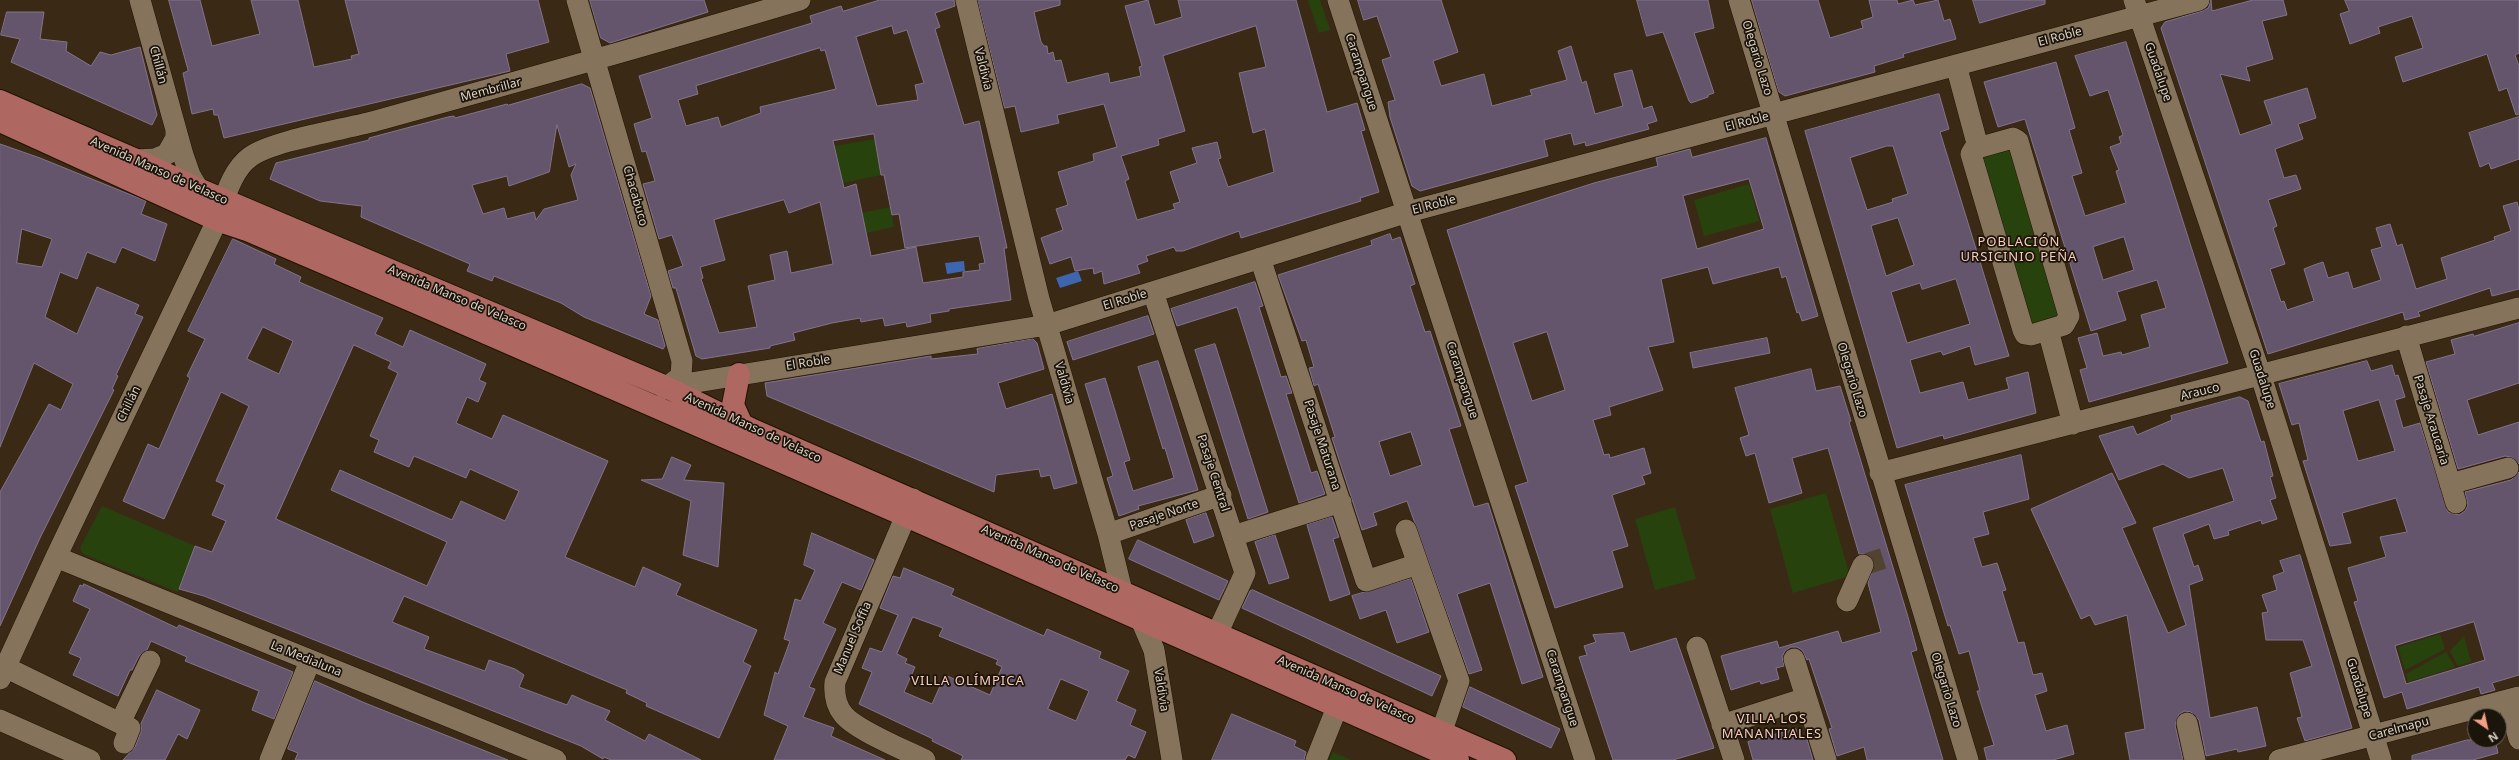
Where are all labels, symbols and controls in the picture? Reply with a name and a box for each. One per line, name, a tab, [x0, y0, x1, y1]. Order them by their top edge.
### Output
street label: Olegario Lazo	[1739, 19, 1775, 97]
street label: El Roble	[2036, 24, 2084, 50]
street label: Carampangue	[1342, 32, 1380, 112]
street label: Guadalupe	[2141, 41, 2175, 103]
street label: Chillán	[146, 45, 170, 85]
street label: Valdivia	[971, 46, 995, 92]
street label: Membrillar	[459, 75, 523, 105]
street label: El Roble	[1723, 109, 1771, 135]
street label: Avenida Manso de Velasco	[88, 134, 230, 208]
street label: Chacabuco	[620, 164, 650, 228]
street label: El Roble	[1410, 192, 1458, 218]
district label: POBLACIÓN URSICINIO PEÑA	[1961, 234, 2077, 265]
street label: Avenida Manso de Velasco	[386, 262, 528, 334]
street label: El Roble	[1101, 287, 1149, 313]
street label: Carampangue	[1443, 340, 1481, 420]
street label: Olegario Lazo	[1834, 341, 1870, 419]
street label: Guadalupe	[2246, 347, 2278, 411]
street label: El Roble	[785, 352, 831, 374]
street label: Valdivia	[1051, 360, 1077, 406]
street label: Pasaje Araucaria	[2410, 373, 2452, 467]
street label: Arauco	[2179, 380, 2221, 404]
street label: Chillán	[114, 384, 144, 424]
street label: Avenida Manso de Velasco	[682, 390, 824, 466]
street label: Pasaje Maturana	[1301, 398, 1343, 492]
street label: Pasaje Central	[1194, 433, 1232, 513]
street label: Pasaje Norte	[1128, 496, 1200, 534]
street label: Avenida Manso de Velasco	[979, 522, 1121, 596]
street label: Manuel Soffia	[831, 600, 875, 676]
street label: La Medialuna	[268, 638, 344, 680]
street label: Carampangue	[1543, 648, 1581, 728]
street label: Olegario Lazo	[1928, 651, 1964, 729]
street label: Avenida Manso de Velasco	[1275, 653, 1417, 727]
street label: Guadalupe	[2343, 656, 2375, 720]
street label: Valdivia	[1151, 668, 1171, 712]
district label: VILLA OLÍMPICA	[911, 673, 1025, 689]
north arrow	[2467, 708, 2507, 748]
district label: VILLA LOS MANANTIALES	[1722, 711, 1822, 742]
street label: Carelmapu	[2367, 714, 2431, 744]
text: N	[2486, 729, 2501, 746]

